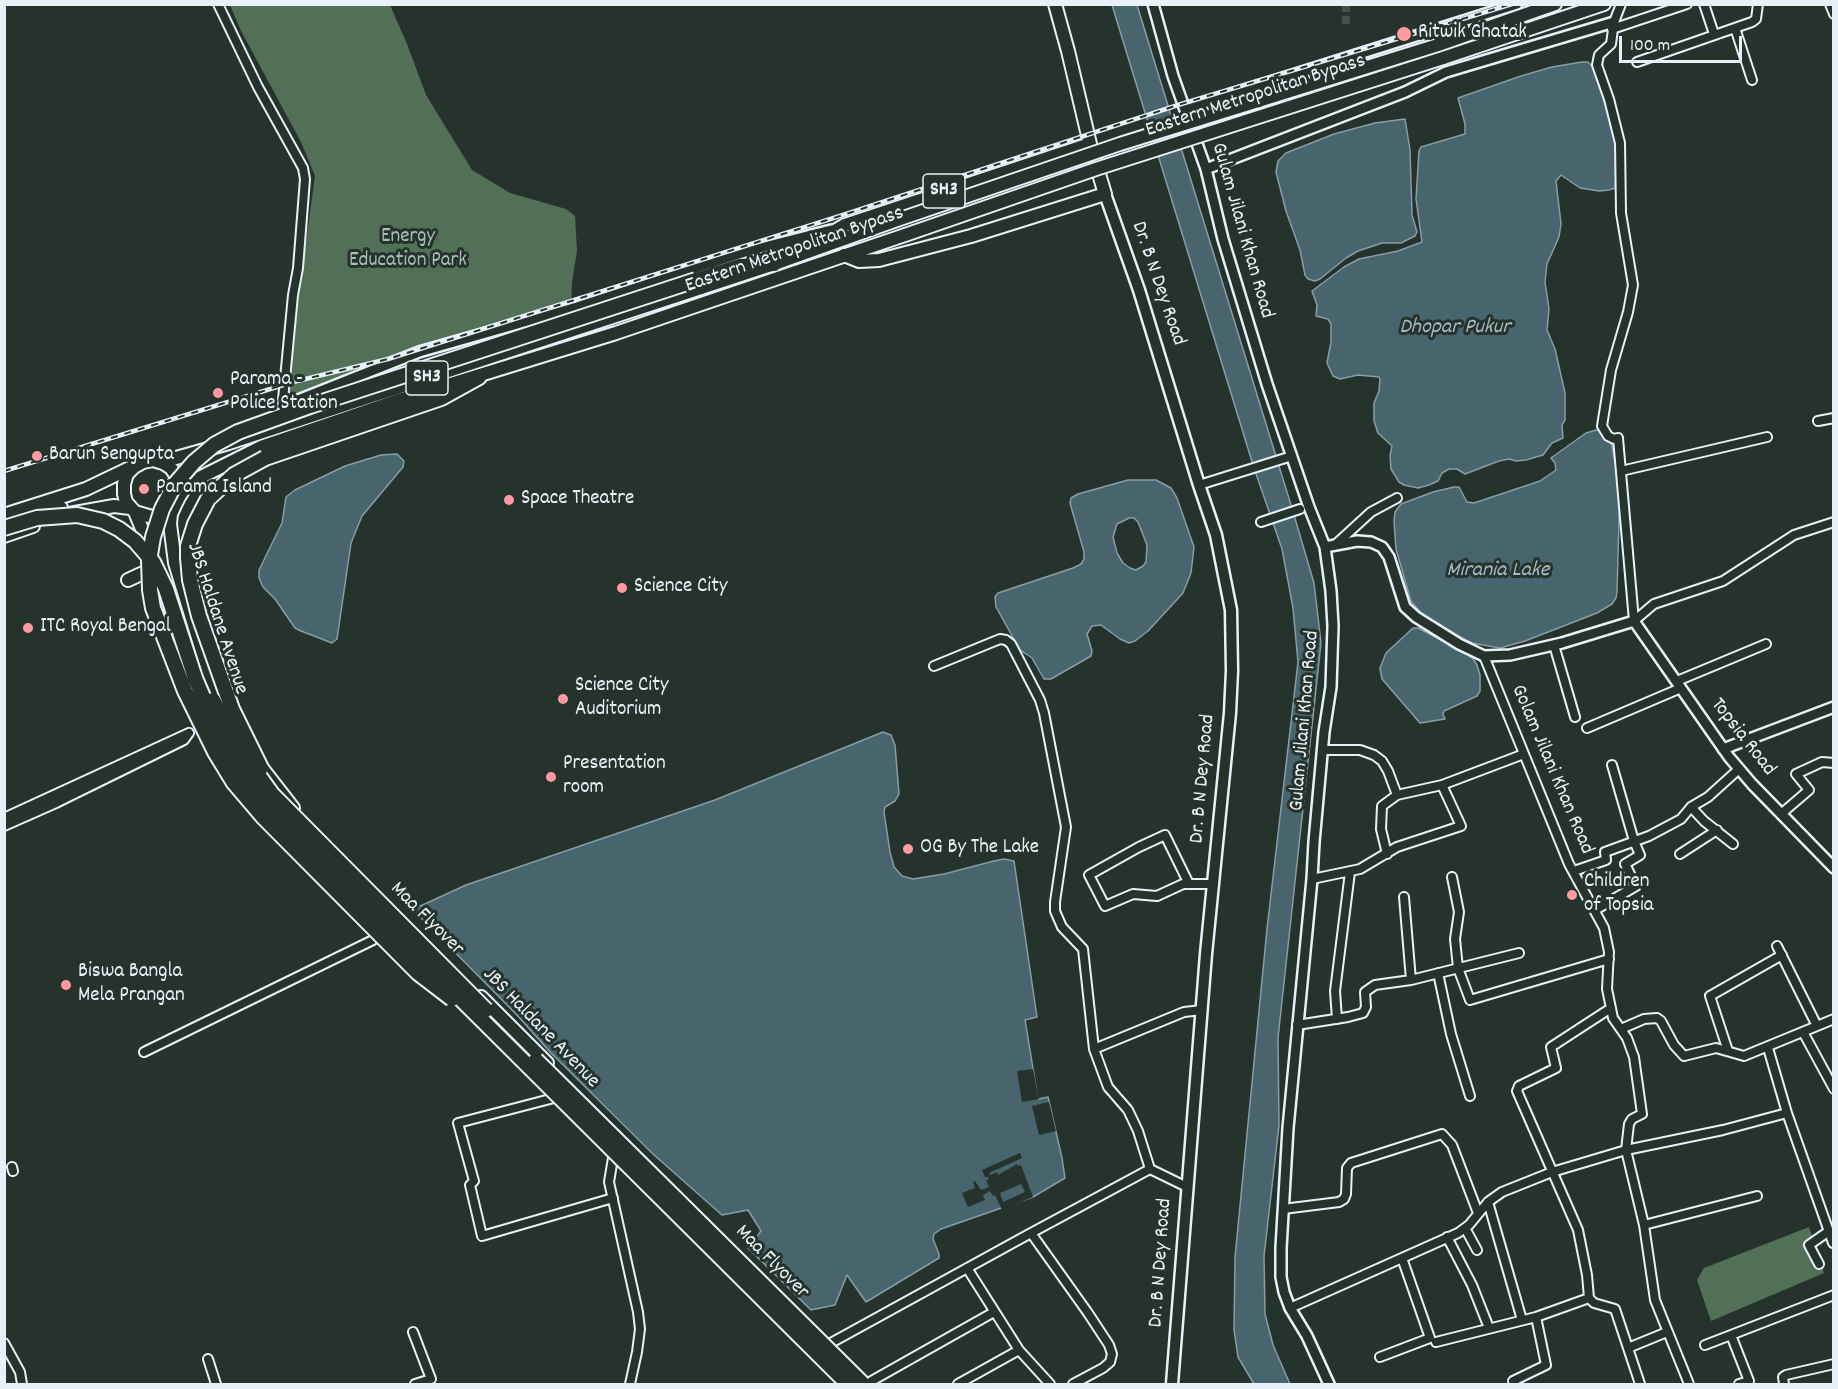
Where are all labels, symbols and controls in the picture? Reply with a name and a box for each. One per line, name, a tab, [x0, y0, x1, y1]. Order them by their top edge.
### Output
place label: Ritwik Ghatak	[1418, 21, 1527, 47]
scale bar	[1622, 24, 1745, 62]
marker: Ritwik Ghatak	[1395, 25, 1413, 43]
text: 100 m	[1630, 34, 1670, 59]
street label: Eastern Metropolitan Bypass	[1143, 50, 1369, 144]
street label: Gulam Jilani Khan Road	[1204, 140, 1278, 322]
road number: SH3	[923, 174, 965, 208]
street label: Eastern Metropolitan Bypass	[682, 202, 908, 300]
street label: Dr. B N Dey Road	[1124, 219, 1190, 349]
park label: Energy Education Park	[349, 225, 467, 275]
water label: Dhopar Pukur	[1399, 316, 1511, 342]
road number: SH3	[406, 361, 448, 395]
place label: Parama - Police Station	[230, 368, 338, 418]
marker: Parama - Police Station	[211, 386, 225, 400]
place label: Barun Sengupta	[49, 443, 174, 469]
marker: Barun Sengupta	[30, 449, 44, 463]
place label: Parama Island	[156, 476, 272, 502]
marker: Parama Island	[137, 482, 151, 496]
place label: Space Theatre	[521, 487, 634, 513]
marker: Space Theatre	[502, 493, 516, 507]
street label: JBS Haldane Avenue	[180, 540, 252, 698]
water label: Mirania Lake	[1447, 559, 1549, 585]
place label: Science City	[634, 575, 727, 601]
marker: Science City	[615, 581, 629, 595]
place label: ITC Royal Bengal	[40, 615, 171, 641]
marker: ITC Royal Bengal	[21, 621, 35, 635]
street label: Gulam Jilani Khan Road	[1286, 630, 1326, 812]
place label: Science City Auditorium	[575, 674, 668, 724]
street label: Golam Jilani Khan Road	[1504, 681, 1598, 859]
marker: Science City Auditorium	[556, 692, 570, 706]
street label: Topsia Road	[1704, 694, 1780, 782]
street label: Dr. B N Dey Road	[1186, 713, 1222, 845]
place label: Presentation room	[563, 752, 666, 802]
marker: Presentation room	[544, 770, 558, 784]
place label: OG By The Lake	[920, 836, 1039, 862]
marker: OG By The Lake	[901, 842, 915, 856]
place label: Children of Topsia	[1584, 870, 1654, 920]
street label: Maa Flyover	[384, 878, 468, 962]
marker: Children of Topsia	[1565, 888, 1579, 902]
place label: Biswa Bangla Mela Prangan	[78, 960, 185, 1010]
street label: JBS Haldane Avenue	[476, 963, 604, 1095]
marker: Biswa Bangla Mela Prangan	[59, 978, 73, 992]
street label: Dr. B N Dey Road	[1145, 1198, 1179, 1328]
street label: Maa Flyover	[729, 1221, 813, 1305]

